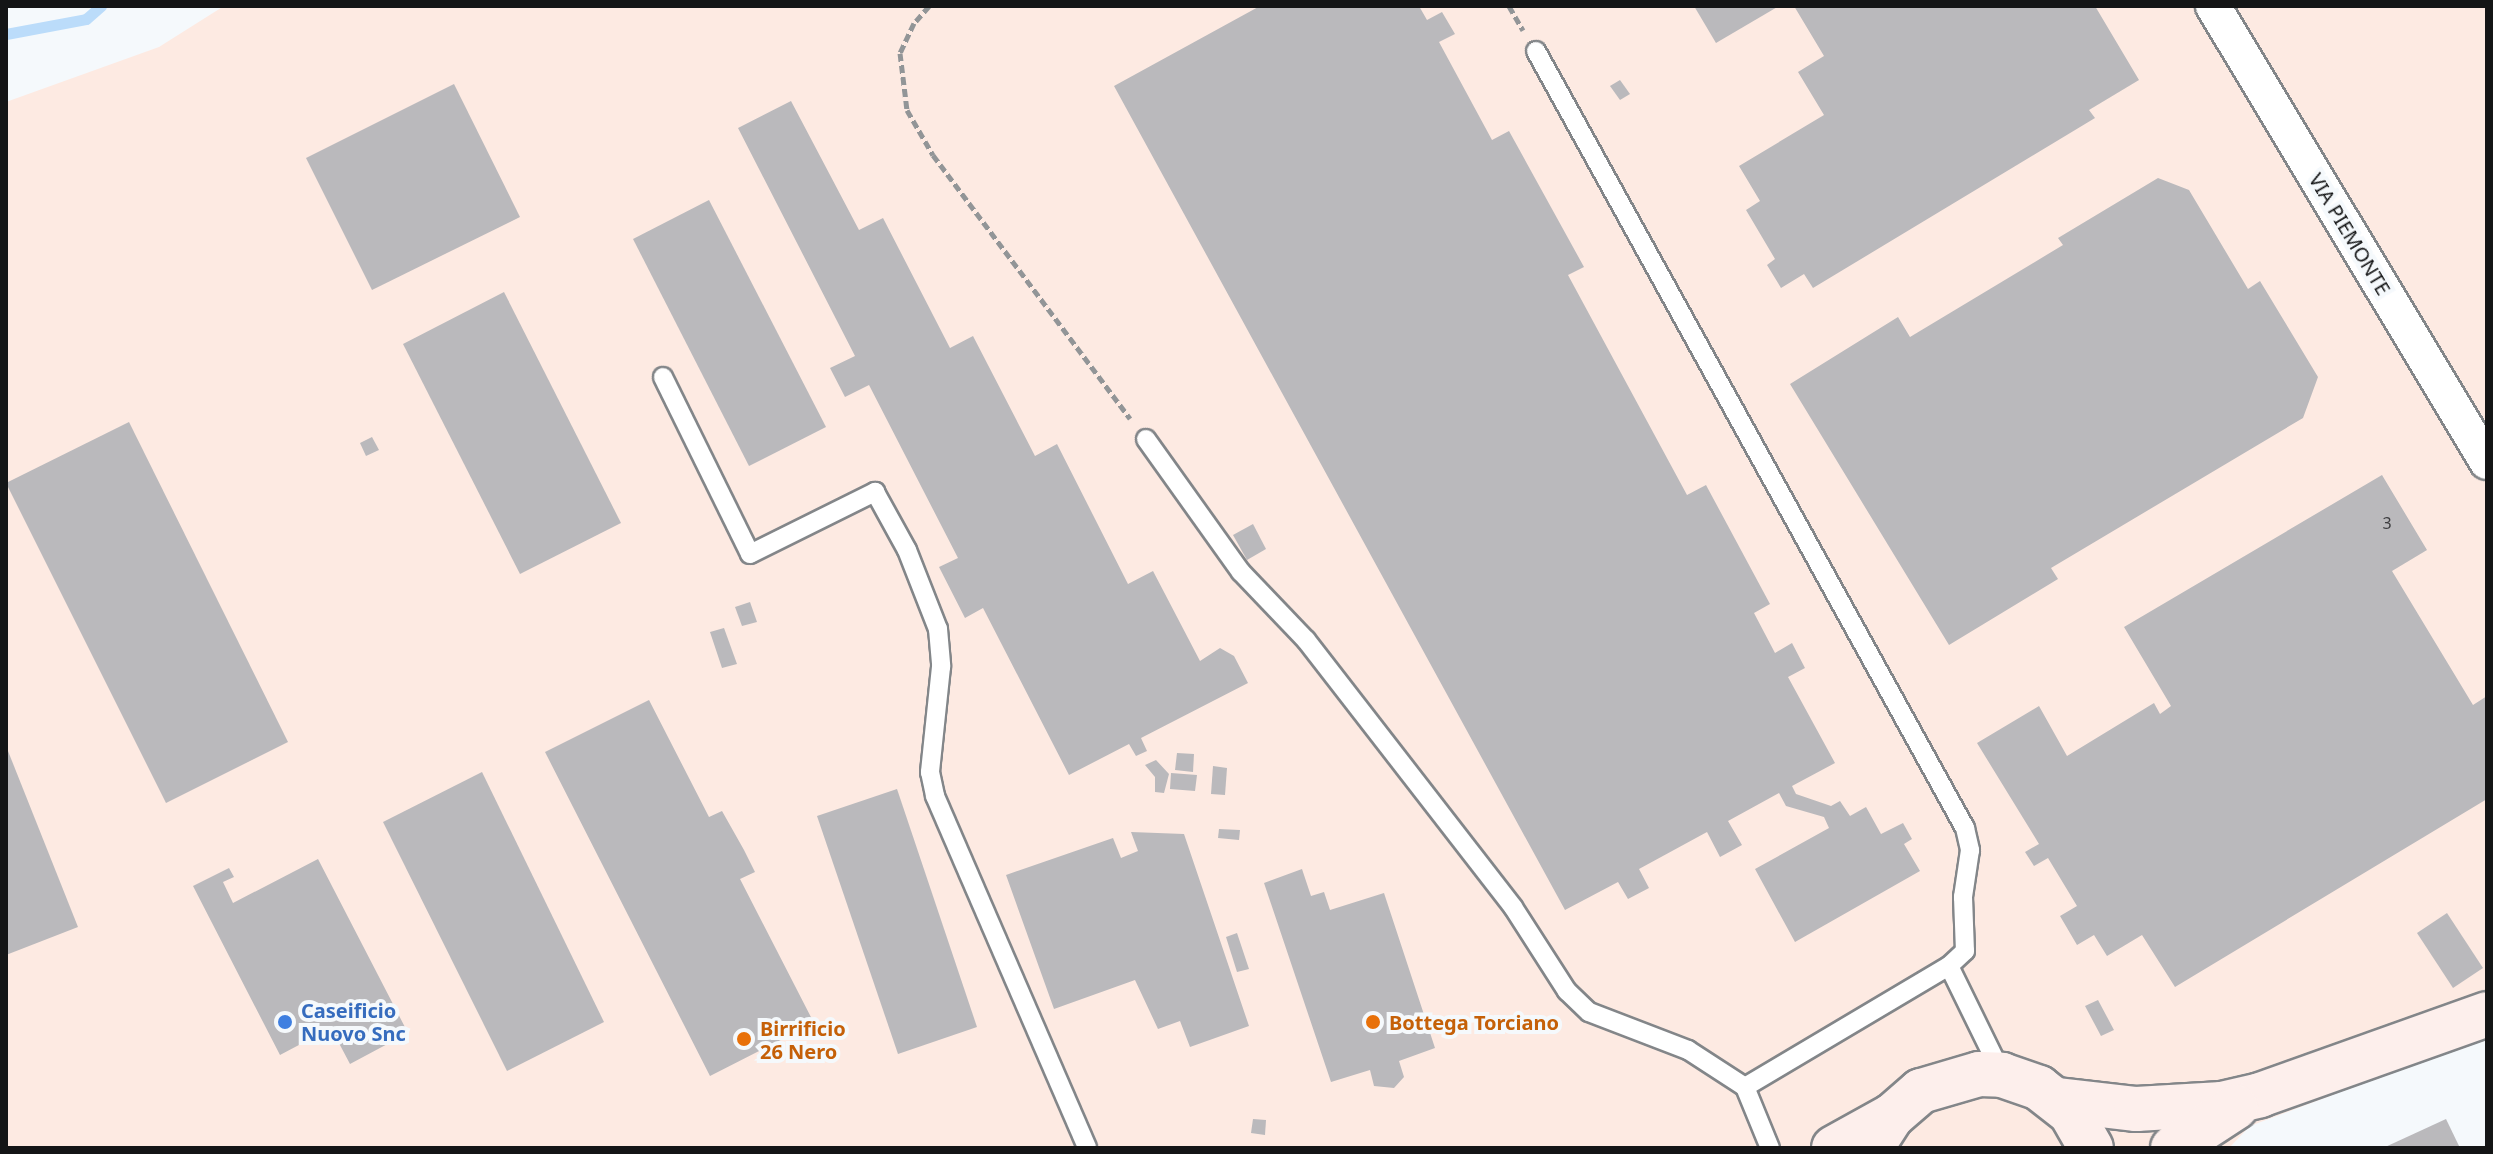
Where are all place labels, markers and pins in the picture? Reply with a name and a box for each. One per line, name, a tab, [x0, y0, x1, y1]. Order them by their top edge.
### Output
place label: Caseificio Nuovo Snc	[301, 998, 406, 1045]
place label: Bottega Torciano	[1389, 1010, 1559, 1034]
marker: Caseificio Nuovo Snc	[276, 1013, 294, 1031]
marker: Bottega Torciano	[1364, 1013, 1382, 1031]
place label: Birrificio 26 Nero	[760, 1016, 846, 1063]
marker: Birrificio 26 Nero	[735, 1030, 753, 1048]

